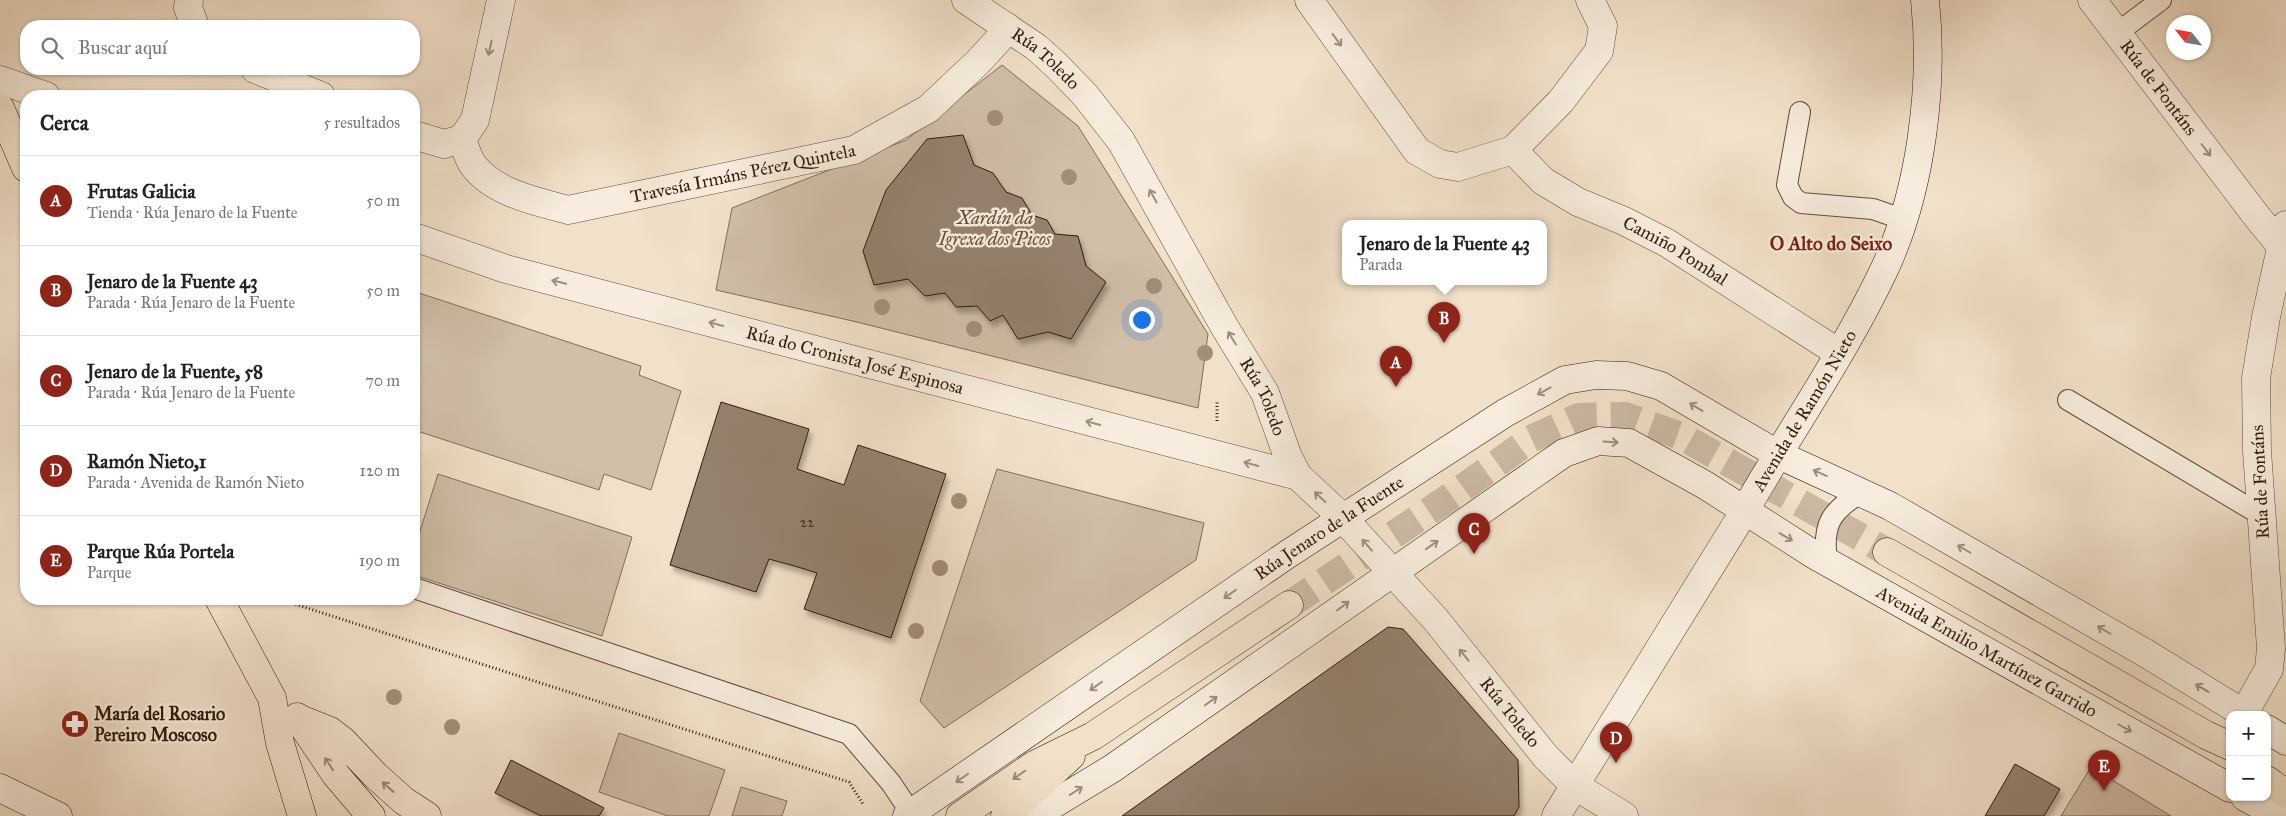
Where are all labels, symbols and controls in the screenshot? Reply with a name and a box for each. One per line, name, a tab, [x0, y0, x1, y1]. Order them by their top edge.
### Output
north arrow	[2166, 15, 2211, 60]
search box	[20, 20, 420, 75]
street label: Rúa Toledo	[1007, 23, 1085, 94]
one-way arrow	[1332, 33, 1342, 47]
icon: search	[38, 34, 66, 62]
street label: Rúa de Fontáns	[2115, 35, 2202, 140]
text: Buscar aquí	[78, 36, 167, 59]
one-way arrow	[485, 39, 494, 55]
text: Cerca	[40, 110, 89, 136]
text: 5 resultados	[323, 113, 400, 132]
street label: Travesía Irmáns Pérez Quintela	[628, 139, 858, 208]
one-way arrow	[2201, 143, 2212, 156]
text: Frutas Galicia	[87, 180, 196, 203]
one-way arrow	[1148, 189, 1158, 204]
text: A	[51, 191, 61, 210]
text: 50 m	[366, 191, 400, 210]
text: Tienda · Rúa Jenaro de la Fuente	[87, 203, 297, 222]
park label: Xardín da Igrexa dos Picos	[938, 207, 1052, 250]
street label: Camiño Pombal	[1619, 211, 1732, 290]
popup	[1342, 220, 1547, 285]
text: Jenaro de la Fuente 43	[1359, 232, 1530, 255]
district label: O Alto do Seixo	[1770, 232, 1892, 255]
text: Parada	[1359, 255, 1402, 274]
text: Jenaro de la Fuente 43	[87, 270, 258, 293]
one-way arrow	[552, 277, 568, 287]
text: B	[51, 281, 61, 300]
text: 50 m	[366, 281, 400, 300]
text: Parada · Rúa Jenaro de la Fuente	[87, 293, 295, 312]
pin: B	[1428, 302, 1460, 343]
your location	[1129, 307, 1155, 333]
one-way arrow	[709, 318, 725, 328]
street label: Rúa do Cronista José Espinosa	[744, 321, 966, 399]
street label: Avenida de Ramón Nieto	[1747, 326, 1861, 496]
one-way arrow	[1226, 332, 1236, 346]
pin: A	[1380, 346, 1412, 387]
street label: Rúa Toledo	[1235, 353, 1290, 439]
text: Jenaro de la Fuente, 58	[87, 360, 263, 383]
text: C	[51, 371, 61, 390]
text: 70 m	[365, 371, 400, 390]
text: Parada · Rúa Jenaro de la Fuente	[87, 383, 295, 402]
one-way arrow	[1538, 387, 1552, 397]
one-way arrow	[1690, 401, 1704, 411]
one-way arrow	[1086, 417, 1102, 427]
street label: Rúa de Fontáns	[2246, 424, 2274, 540]
one-way arrow	[1602, 437, 1618, 446]
text: Ramón Nieto,1	[87, 450, 206, 473]
one-way arrow	[1243, 459, 1259, 468]
text: D	[50, 461, 62, 480]
text: 120 m	[360, 461, 400, 480]
one-way arrow	[1813, 467, 1828, 477]
street label: Rúa Jenaro de la Fuente	[1250, 471, 1408, 585]
text: Parada · Avenida de Ramón Nieto	[87, 473, 304, 492]
one-way arrow	[1314, 491, 1326, 503]
house number: 22	[800, 513, 815, 531]
pin: C	[1458, 513, 1490, 554]
one-way arrow	[1778, 533, 1792, 543]
one-way arrow	[1361, 539, 1373, 552]
text: Parque Rúa Portela	[87, 540, 234, 563]
one-way arrow	[1424, 540, 1438, 550]
one-way arrow	[1957, 543, 1971, 553]
text: E	[50, 551, 62, 570]
text: 190 m	[359, 551, 400, 570]
text: Parque	[87, 563, 131, 582]
street label: Avenida Emilio Martínez Garrido	[1872, 580, 2101, 722]
one-way arrow	[1223, 589, 1237, 599]
one-way arrow	[1336, 601, 1349, 612]
one-way arrow	[2098, 625, 2112, 635]
one-way arrow	[1459, 648, 1470, 661]
street label: Rúa Toledo	[1475, 673, 1545, 752]
one-way arrow	[1089, 681, 1103, 691]
one-way arrow	[2196, 682, 2210, 692]
one-way arrow	[1204, 696, 1218, 706]
place label: María del Rosario Pereiro Moscoso	[94, 703, 225, 746]
pharmacy icon: María del Rosario Pereiro Moscoso	[60, 709, 90, 739]
map controls	[2226, 711, 2271, 801]
button: +	[2226, 711, 2271, 756]
pin: D	[1600, 722, 1632, 763]
one-way arrow	[2118, 724, 2132, 734]
pin: E	[2088, 750, 2120, 791]
button: −	[2226, 756, 2271, 801]
one-way arrow	[324, 758, 334, 772]
one-way arrow	[1012, 770, 1026, 780]
one-way arrow	[955, 773, 969, 783]
one-way arrow	[382, 782, 395, 793]
one-way arrow	[1069, 786, 1083, 797]

